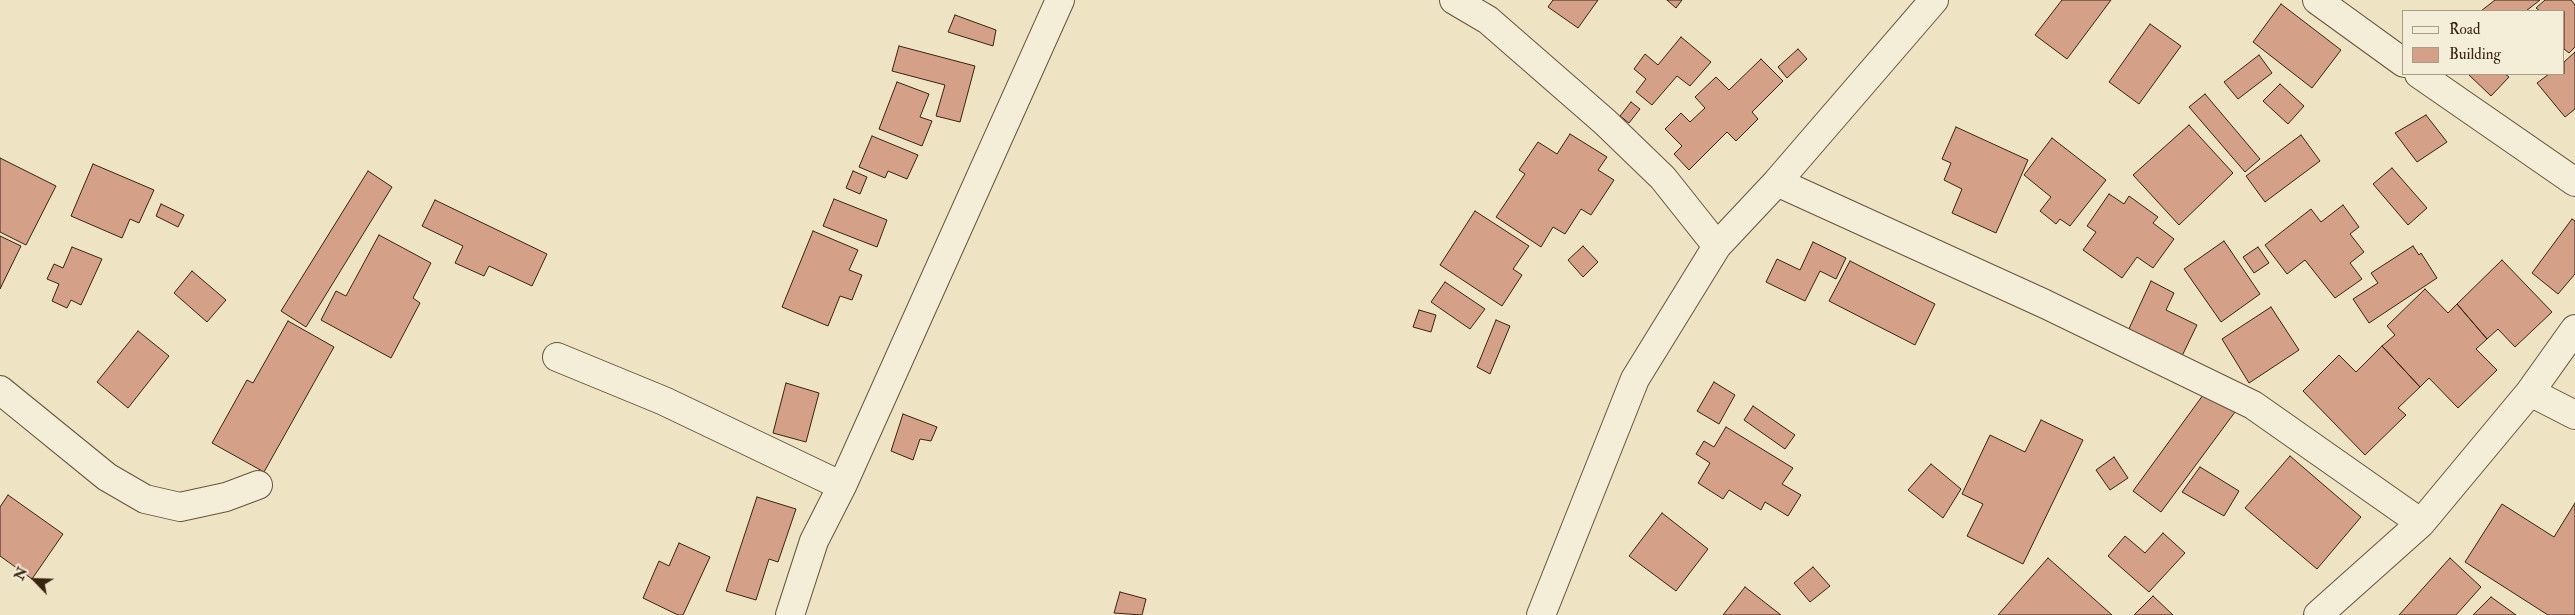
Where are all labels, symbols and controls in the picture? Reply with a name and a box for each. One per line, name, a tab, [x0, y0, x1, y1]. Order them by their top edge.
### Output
legend	[2402, 10, 2565, 75]
text: Road	[2449, 20, 2480, 39]
text: Building	[2449, 45, 2501, 64]
north arrow	[10, 555, 60, 605]
text: N	[11, 565, 31, 583]

